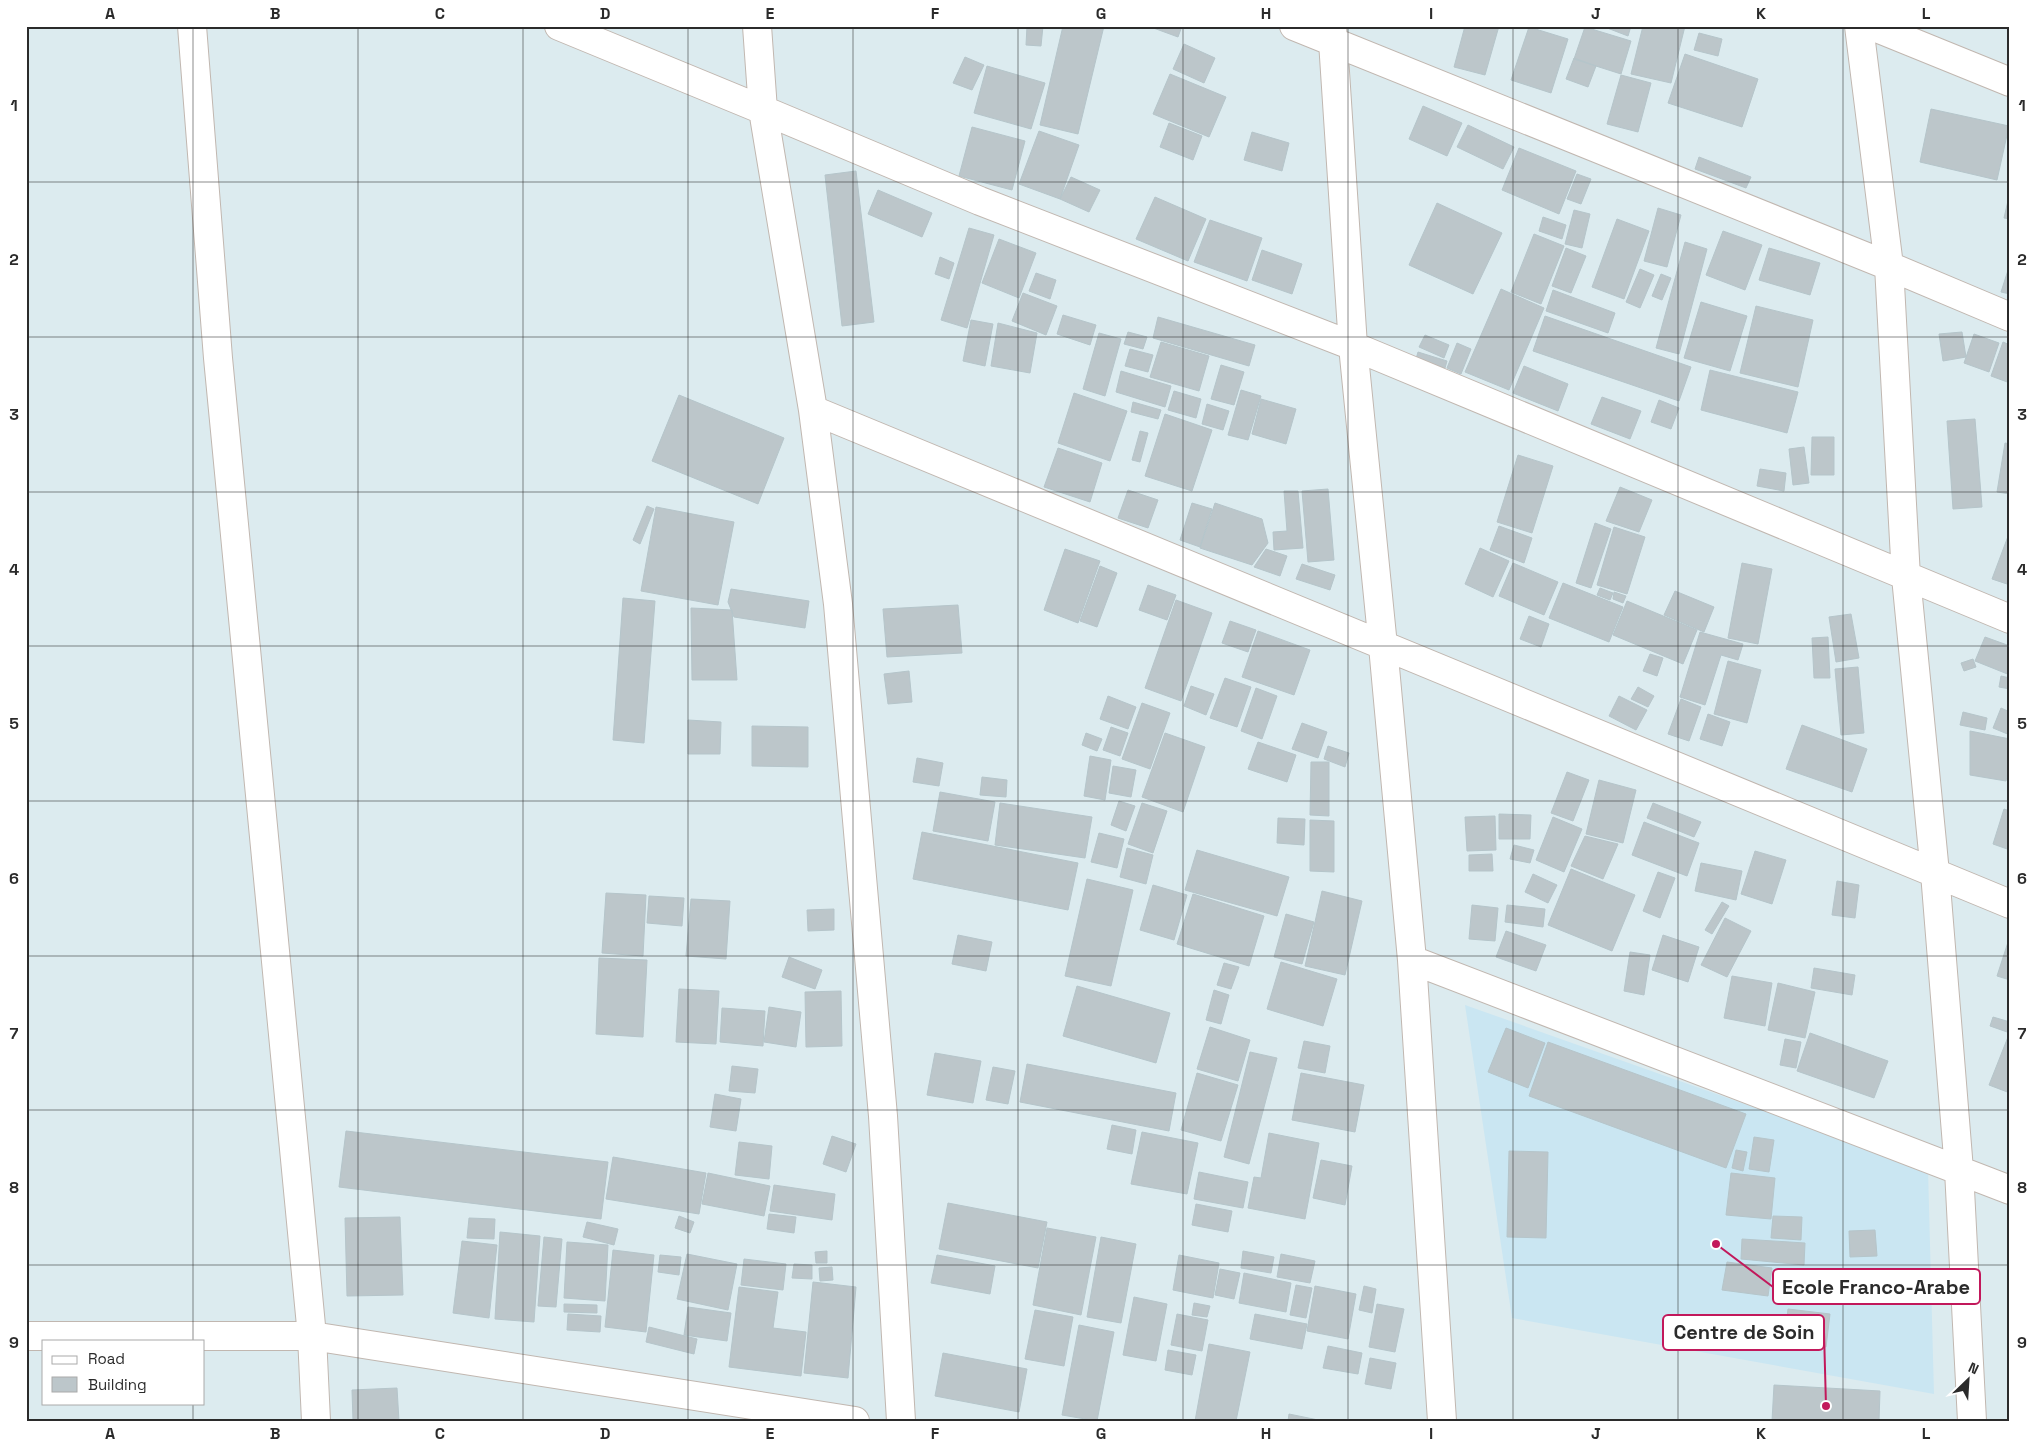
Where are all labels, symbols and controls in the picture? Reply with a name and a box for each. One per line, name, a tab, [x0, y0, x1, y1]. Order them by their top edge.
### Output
text: A	[105, 3, 115, 24]
text: B	[270, 3, 280, 24]
text: C	[435, 3, 445, 24]
text: D	[600, 3, 610, 24]
text: E	[766, 3, 775, 24]
text: F	[931, 3, 940, 24]
text: G	[1096, 3, 1106, 24]
text: H	[1261, 3, 1271, 24]
text: I	[1429, 3, 1433, 24]
text: J	[1591, 3, 1601, 24]
text: K	[1756, 3, 1766, 24]
text: L	[1922, 3, 1931, 24]
text: 1	[10, 95, 18, 116]
text: 1	[2018, 95, 2026, 116]
text: 2	[9, 249, 19, 270]
text: 2	[2017, 249, 2027, 270]
text: 3	[9, 404, 19, 425]
text: 3	[2017, 404, 2027, 425]
text: 4	[9, 559, 19, 580]
text: 4	[2017, 559, 2027, 580]
text: 5	[9, 713, 19, 734]
text: 5	[2017, 713, 2027, 734]
text: 6	[9, 868, 19, 889]
text: 6	[2017, 868, 2027, 889]
text: 7	[10, 1023, 19, 1044]
text: 7	[2018, 1023, 2027, 1044]
text: 8	[9, 1177, 19, 1198]
text: 8	[2017, 1177, 2027, 1198]
callout: Ecole Franco-Arabe	[1773, 1269, 1980, 1304]
text: Ecole Franco-Arabe	[1782, 1274, 1970, 1300]
callout: Centre de Soin	[1663, 1315, 1824, 1350]
text: Centre de Soin	[1673, 1319, 1815, 1345]
text: 9	[9, 1332, 19, 1353]
text: 9	[2017, 1332, 2027, 1353]
legend	[42, 1340, 205, 1404]
text: Road	[88, 1349, 125, 1368]
north arrow	[1944, 1354, 1994, 1404]
text: N	[1965, 1358, 1982, 1378]
text: Building	[88, 1375, 147, 1394]
text: A	[105, 1423, 115, 1444]
text: B	[270, 1423, 280, 1444]
text: C	[435, 1423, 445, 1444]
text: D	[600, 1423, 610, 1444]
text: E	[766, 1423, 775, 1444]
text: F	[931, 1423, 940, 1444]
text: G	[1096, 1423, 1106, 1444]
text: H	[1261, 1423, 1271, 1444]
text: I	[1429, 1423, 1433, 1444]
text: J	[1591, 1423, 1601, 1444]
text: K	[1756, 1423, 1766, 1444]
text: L	[1922, 1423, 1931, 1444]

